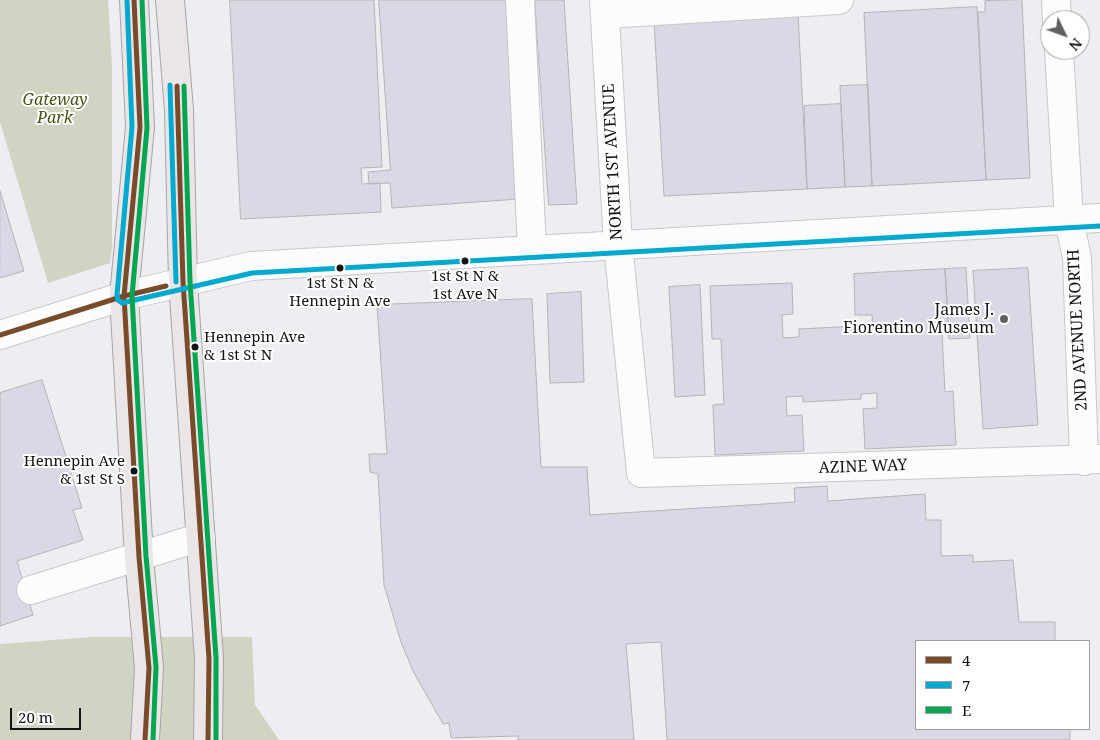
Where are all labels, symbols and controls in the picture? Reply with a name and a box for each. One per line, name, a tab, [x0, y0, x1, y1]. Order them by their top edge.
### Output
north arrow	[1040, 10, 1090, 60]
text: N	[1065, 34, 1087, 55]
street label: NORTH 1ST AVENUE	[599, 83, 627, 241]
park label: Gateway Park	[23, 90, 87, 128]
street label: 2ND AVENUE NORTH	[1064, 248, 1092, 412]
marker: 1st St N & 1st Ave N	[460, 256, 470, 266]
marker: 1st St N & Hennepin Ave	[335, 263, 345, 273]
place label: 1st St N & 1st Ave N	[431, 268, 499, 303]
place label: 1st St N & Hennepin Ave	[289, 275, 391, 310]
place label: James J. Fiorentino Museum	[843, 300, 994, 338]
marker: James J. Fiorentino Museum	[998, 313, 1010, 325]
place label: Hennepin Ave & 1st St N	[204, 329, 305, 364]
marker: Hennepin Ave & 1st St N	[190, 342, 200, 352]
place label: Hennepin Ave & 1st St S	[24, 453, 125, 488]
street label: AZINE WAY	[818, 456, 908, 478]
marker: Hennepin Ave & 1st St S	[129, 466, 139, 476]
legend	[915, 640, 1090, 730]
text: 4	[962, 650, 970, 670]
text: 7	[962, 675, 970, 695]
scale bar	[12, 698, 84, 730]
text: E	[962, 700, 971, 720]
text: 20 m	[18, 707, 53, 727]

